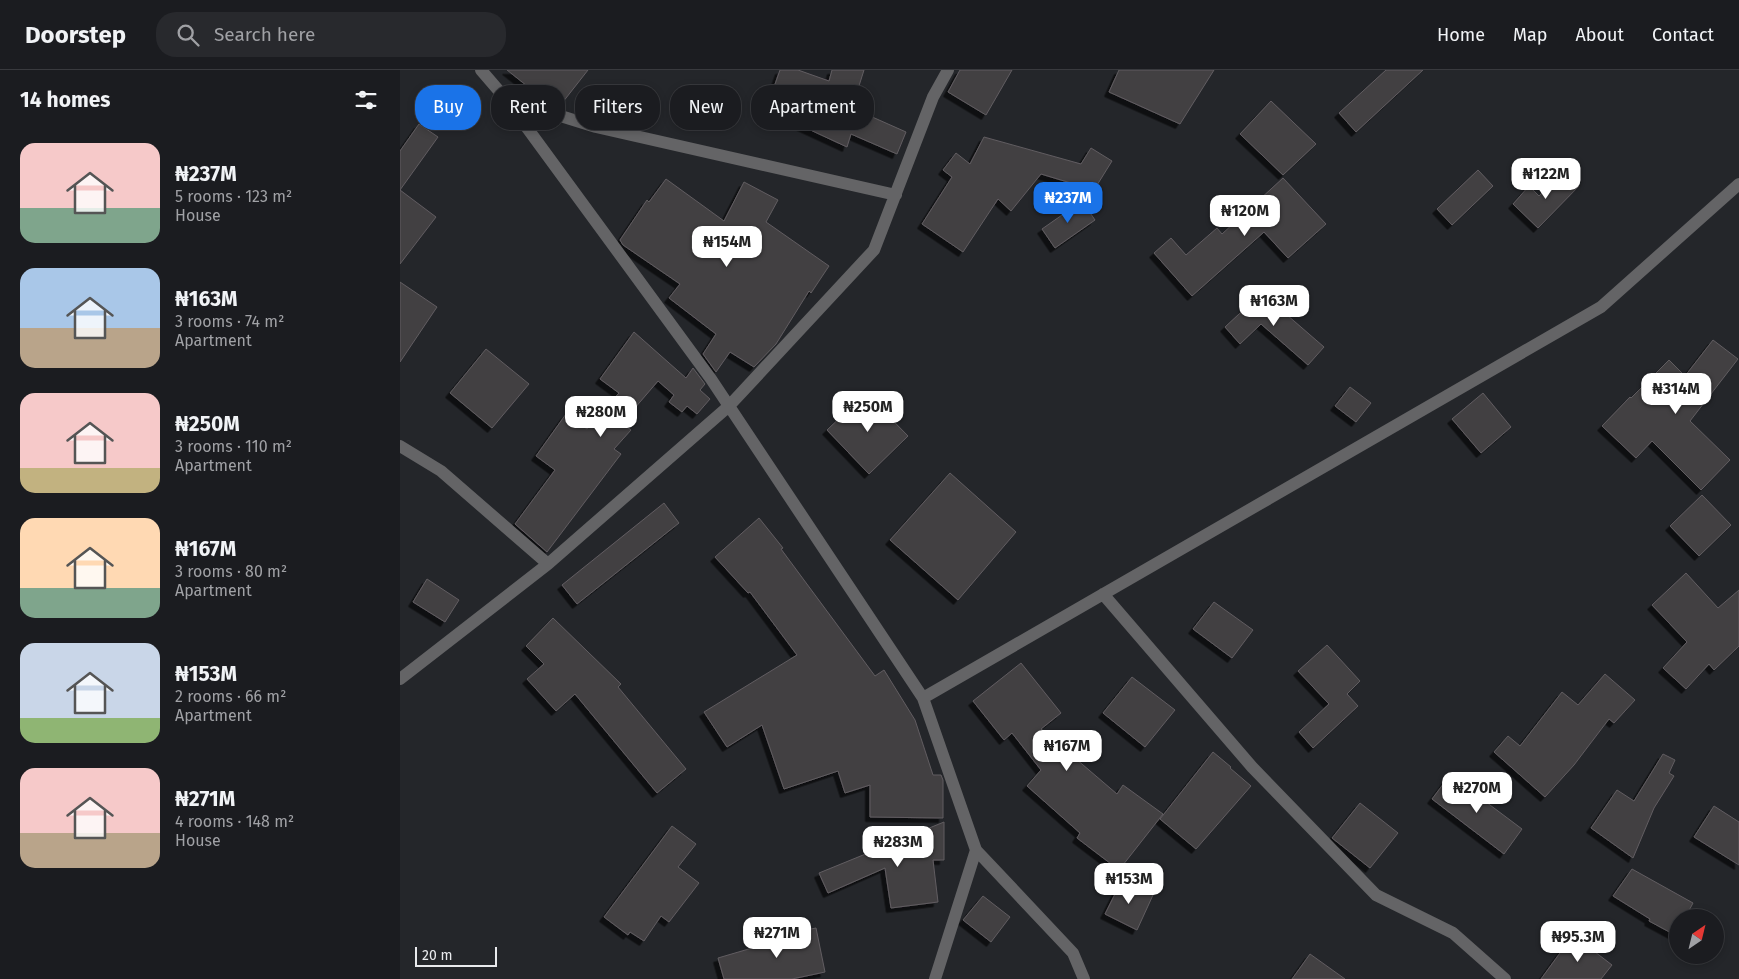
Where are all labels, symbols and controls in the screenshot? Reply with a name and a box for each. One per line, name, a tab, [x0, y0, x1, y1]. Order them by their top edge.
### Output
search box	[156, 12, 506, 57]
text: Doorstep	[25, 21, 126, 49]
icon: search	[174, 21, 202, 49]
text: Search here	[214, 23, 315, 46]
text: Home	[1437, 24, 1485, 46]
text: Map	[1513, 24, 1547, 46]
text: About	[1575, 24, 1624, 46]
text: Contact	[1652, 24, 1714, 46]
chip: Buy	[415, 85, 481, 130]
chip: Rent	[491, 85, 565, 130]
chip: Filters	[575, 85, 660, 130]
chip: New	[670, 85, 741, 130]
chip: Apartment	[751, 85, 874, 130]
icon: filters	[352, 86, 380, 114]
text: 14 homes	[20, 87, 110, 113]
pin: ₦122M	[1511, 158, 1581, 200]
text: ₦237M	[175, 161, 237, 187]
icon: home	[60, 163, 120, 223]
text: ₦122M	[1522, 164, 1570, 183]
pin: ₦237M	[1033, 182, 1103, 224]
text: 5 rooms · 123 m²	[175, 187, 292, 206]
text: ₦237M	[1045, 188, 1092, 207]
pin: ₦120M	[1210, 194, 1280, 237]
text: ₦120M	[1221, 201, 1269, 220]
text: House	[175, 206, 221, 225]
pin: ₦154M	[692, 226, 762, 268]
text: ₦154M	[703, 232, 751, 251]
pin: ₦163M	[1239, 284, 1309, 327]
text: ₦163M	[175, 286, 238, 312]
icon: home	[60, 288, 120, 348]
text: ₦163M	[1250, 291, 1298, 310]
text: 3 rooms · 74 m²	[175, 312, 284, 331]
text: Apartment	[175, 331, 252, 350]
pin: ₦314M	[1641, 372, 1711, 415]
text: ₦314M	[1652, 379, 1700, 398]
pin: ₦250M	[833, 390, 903, 433]
pin: ₦280M	[566, 396, 636, 438]
text: ₦250M	[843, 397, 893, 416]
text: ₦280M	[576, 402, 626, 421]
text: ₦250M	[175, 411, 240, 437]
icon: home	[60, 413, 120, 473]
text: 3 rooms · 110 m²	[175, 437, 292, 456]
text: Apartment	[175, 456, 252, 475]
text: ₦167M	[175, 536, 236, 562]
icon: home	[60, 538, 120, 598]
text: 3 rooms · 80 m²	[175, 562, 287, 581]
text: Apartment	[175, 581, 252, 600]
text: ₦153M	[175, 661, 237, 687]
icon: home	[60, 663, 120, 723]
text: 2 rooms · 66 m²	[175, 687, 286, 706]
text: Apartment	[175, 706, 252, 725]
pin: ₦167M	[1032, 730, 1102, 772]
text: ₦167M	[1044, 736, 1090, 755]
pin: ₦270M	[1442, 772, 1512, 814]
text: ₦270M	[1453, 778, 1501, 797]
text: ₦271M	[175, 786, 235, 812]
icon: home	[60, 788, 120, 848]
text: 4 rooms · 148 m²	[175, 812, 294, 831]
pin: ₦283M	[863, 826, 933, 868]
text: House	[175, 831, 221, 850]
text: ₦283M	[874, 832, 922, 851]
pin: ₦153M	[1094, 862, 1164, 905]
text: ₦153M	[1105, 869, 1153, 888]
north arrow	[1669, 909, 1724, 964]
map controls	[1669, 909, 1724, 964]
pin: ₦271M	[742, 916, 812, 959]
pin: ₦95.3M	[1537, 920, 1619, 963]
text: ₦271M	[754, 923, 800, 942]
text: ₦95.3M	[1551, 927, 1605, 946]
scale bar	[415, 944, 498, 967]
text: 20 m	[422, 947, 452, 964]

